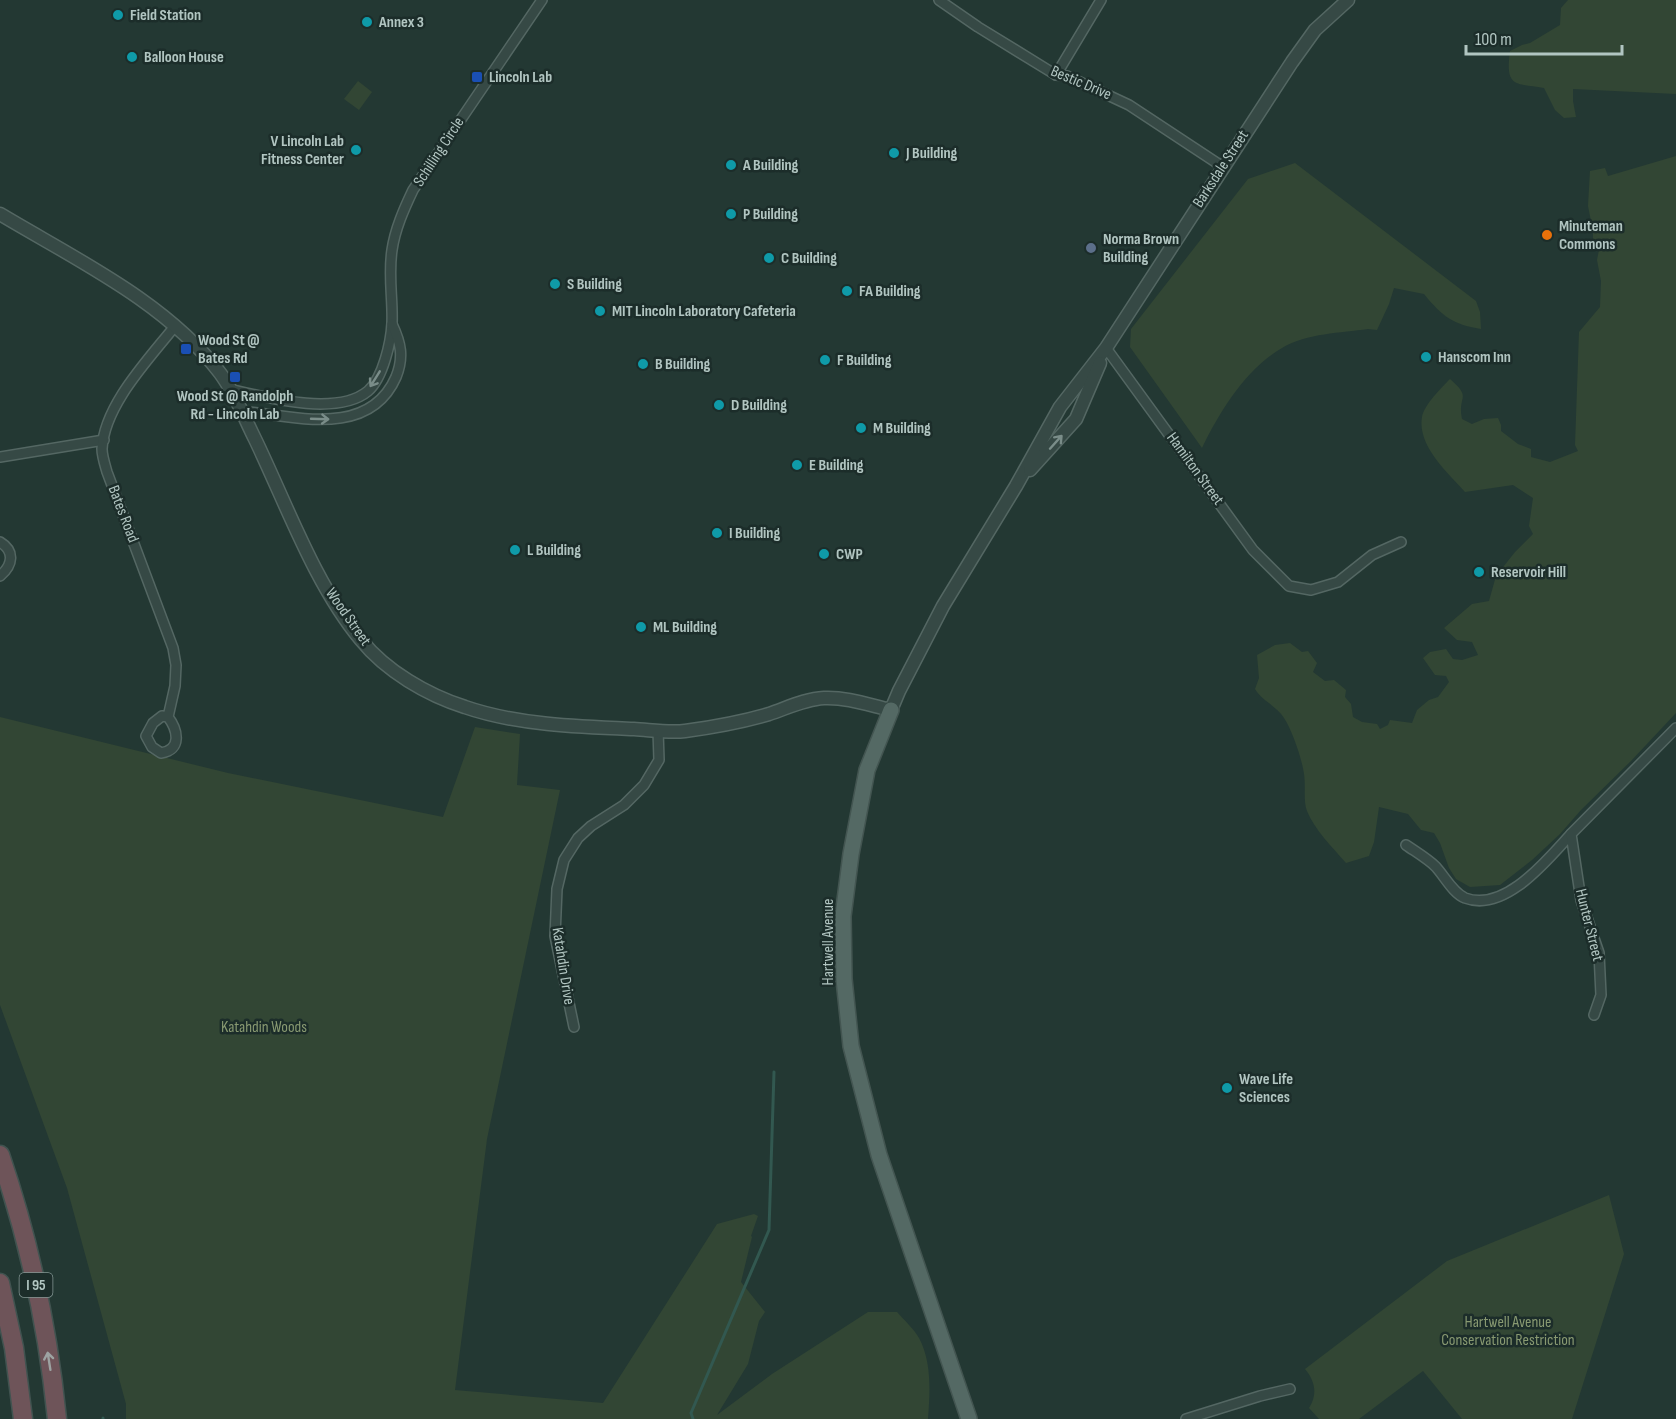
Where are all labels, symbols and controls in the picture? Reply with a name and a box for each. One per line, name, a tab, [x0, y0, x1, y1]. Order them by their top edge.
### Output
place label: Field Station	[130, 6, 201, 25]
marker: Field Station	[111, 8, 125, 22]
place label: Annex 3	[378, 13, 424, 32]
marker: Annex 3	[360, 15, 374, 29]
scale bar	[1466, 18, 1622, 56]
text: 100 m	[1475, 29, 1512, 50]
place label: Balloon House	[144, 48, 224, 67]
marker: Balloon House	[125, 50, 139, 64]
street label: Bestic Drive	[1048, 62, 1114, 104]
place label: Lincoln Lab	[489, 68, 552, 87]
marker: Lincoln Lab	[470, 70, 484, 84]
street label: Schilling Circle	[410, 114, 468, 190]
street label: Barksdale Street	[1189, 127, 1253, 211]
place label: V Lincoln Lab Fitness Center	[261, 132, 344, 169]
marker: V Lincoln Lab Fitness Center	[349, 143, 363, 157]
place label: J Building	[905, 144, 958, 163]
marker: J Building	[887, 146, 901, 160]
place label: A Building	[742, 156, 799, 175]
marker: A Building	[724, 158, 738, 172]
place label: P Building	[743, 205, 798, 224]
marker: P Building	[724, 207, 738, 221]
place label: Minuteman Commons	[1559, 217, 1623, 254]
marker: Minuteman Commons	[1540, 228, 1554, 242]
place label: Norma Brown Building	[1103, 230, 1179, 267]
marker: Norma Brown Building	[1084, 241, 1098, 255]
place label: C Building	[781, 249, 837, 268]
marker: C Building	[762, 251, 776, 265]
place label: S Building	[567, 275, 622, 294]
marker: S Building	[548, 277, 562, 291]
place label: FA Building	[859, 282, 921, 301]
marker: FA Building	[840, 284, 854, 298]
place label: MIT Lincoln Laboratory Cafeteria	[612, 302, 796, 321]
marker: MIT Lincoln Laboratory Cafeteria	[593, 304, 607, 318]
place label: Wood St @ Bates Rd	[198, 331, 260, 368]
marker: Wood St @ Bates Rd	[179, 342, 193, 356]
place label: Hanscom Inn	[1438, 348, 1511, 367]
marker: Hanscom Inn	[1419, 350, 1433, 364]
place label: F Building	[837, 351, 892, 370]
marker: F Building	[818, 353, 832, 367]
place label: B Building	[655, 355, 711, 374]
marker: B Building	[636, 357, 650, 371]
marker: Wood St @ Randolph Rd - Lincoln Lab	[228, 370, 242, 384]
one-way arrow	[369, 371, 382, 388]
place label: Wood St @ Randolph Rd - Lincoln Lab	[177, 387, 293, 424]
place label: D Building	[731, 396, 787, 415]
marker: D Building	[712, 398, 726, 412]
one-way arrow	[310, 414, 330, 425]
place label: M Building	[873, 419, 931, 438]
marker: M Building	[854, 421, 868, 435]
street label: Hamilton Street	[1162, 429, 1228, 509]
one-way arrow	[1049, 434, 1063, 449]
place label: E Building	[809, 456, 864, 475]
marker: E Building	[790, 458, 804, 472]
street label: Bates Road	[103, 483, 143, 545]
place label: I Building	[729, 524, 780, 543]
marker: I Building	[710, 526, 724, 540]
place label: L Building	[527, 541, 581, 560]
marker: L Building	[508, 543, 522, 557]
place label: CWP	[836, 545, 863, 564]
marker: CWP	[817, 547, 831, 561]
place label: Reservoir Hill	[1491, 563, 1566, 582]
marker: Reservoir Hill	[1472, 565, 1486, 579]
street label: Wood Street	[321, 584, 375, 650]
place label: ML Building	[653, 618, 717, 637]
marker: ML Building	[634, 620, 648, 634]
street label: Hunter Street	[1571, 887, 1607, 963]
street label: Hartwell Avenue	[819, 899, 838, 985]
street label: Katahdin Drive	[548, 926, 578, 1006]
park label: Katahdin Woods	[221, 1018, 307, 1037]
place label: Wave Life Sciences	[1239, 1070, 1293, 1107]
marker: Wave Life Sciences	[1220, 1081, 1234, 1095]
road number: I 95	[20, 1273, 52, 1297]
park label: Hartwell Avenue Conservation Restriction	[1441, 1313, 1575, 1350]
one-way arrow	[44, 1352, 55, 1371]

